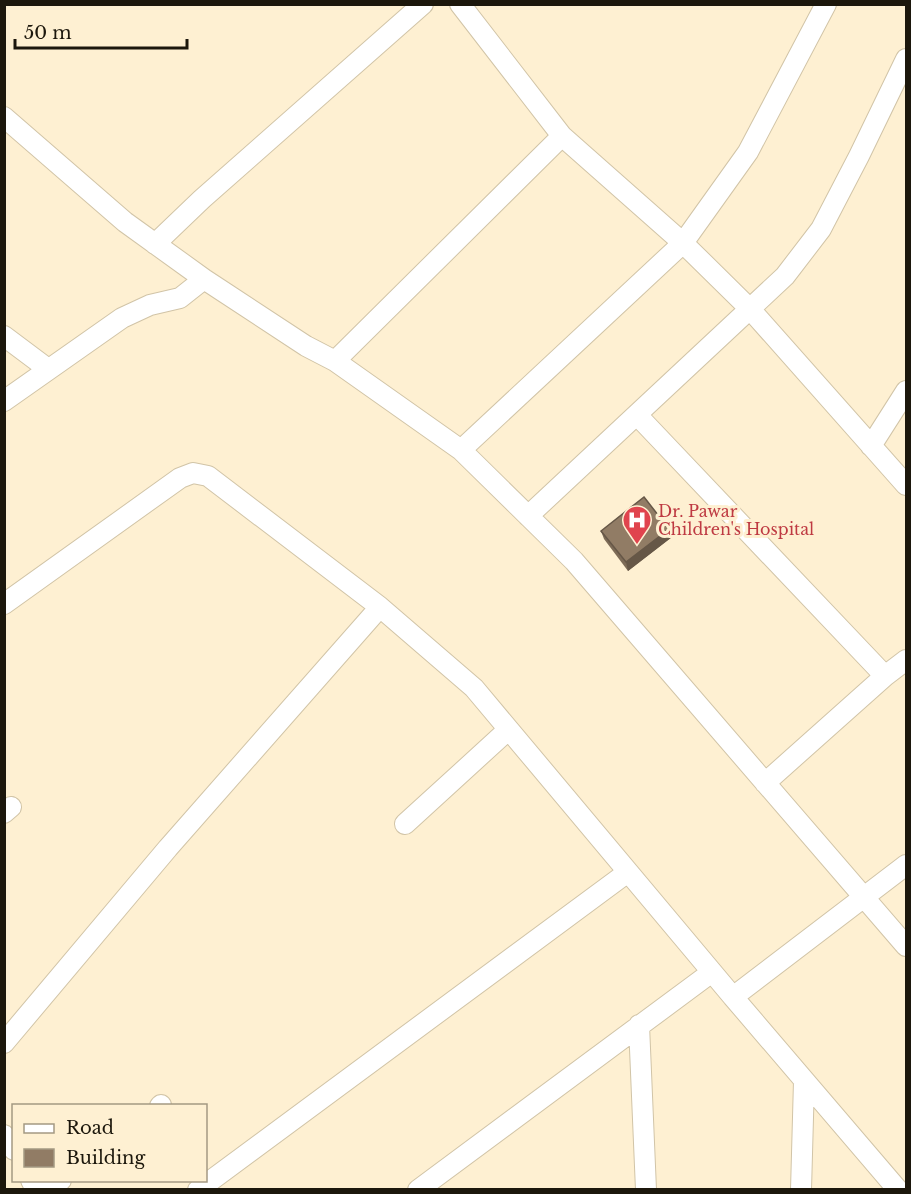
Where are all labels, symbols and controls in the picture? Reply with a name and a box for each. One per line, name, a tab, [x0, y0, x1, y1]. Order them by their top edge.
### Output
scale bar	[15, 12, 188, 50]
text: 50 m	[24, 22, 72, 44]
place label: Dr. Pawar Children's Hospital	[658, 501, 814, 539]
hospital icon: Dr. Pawar Children's Hospital	[621, 504, 653, 546]
legend	[12, 1104, 207, 1182]
text: Road	[66, 1117, 114, 1139]
text: Building	[66, 1147, 145, 1169]

